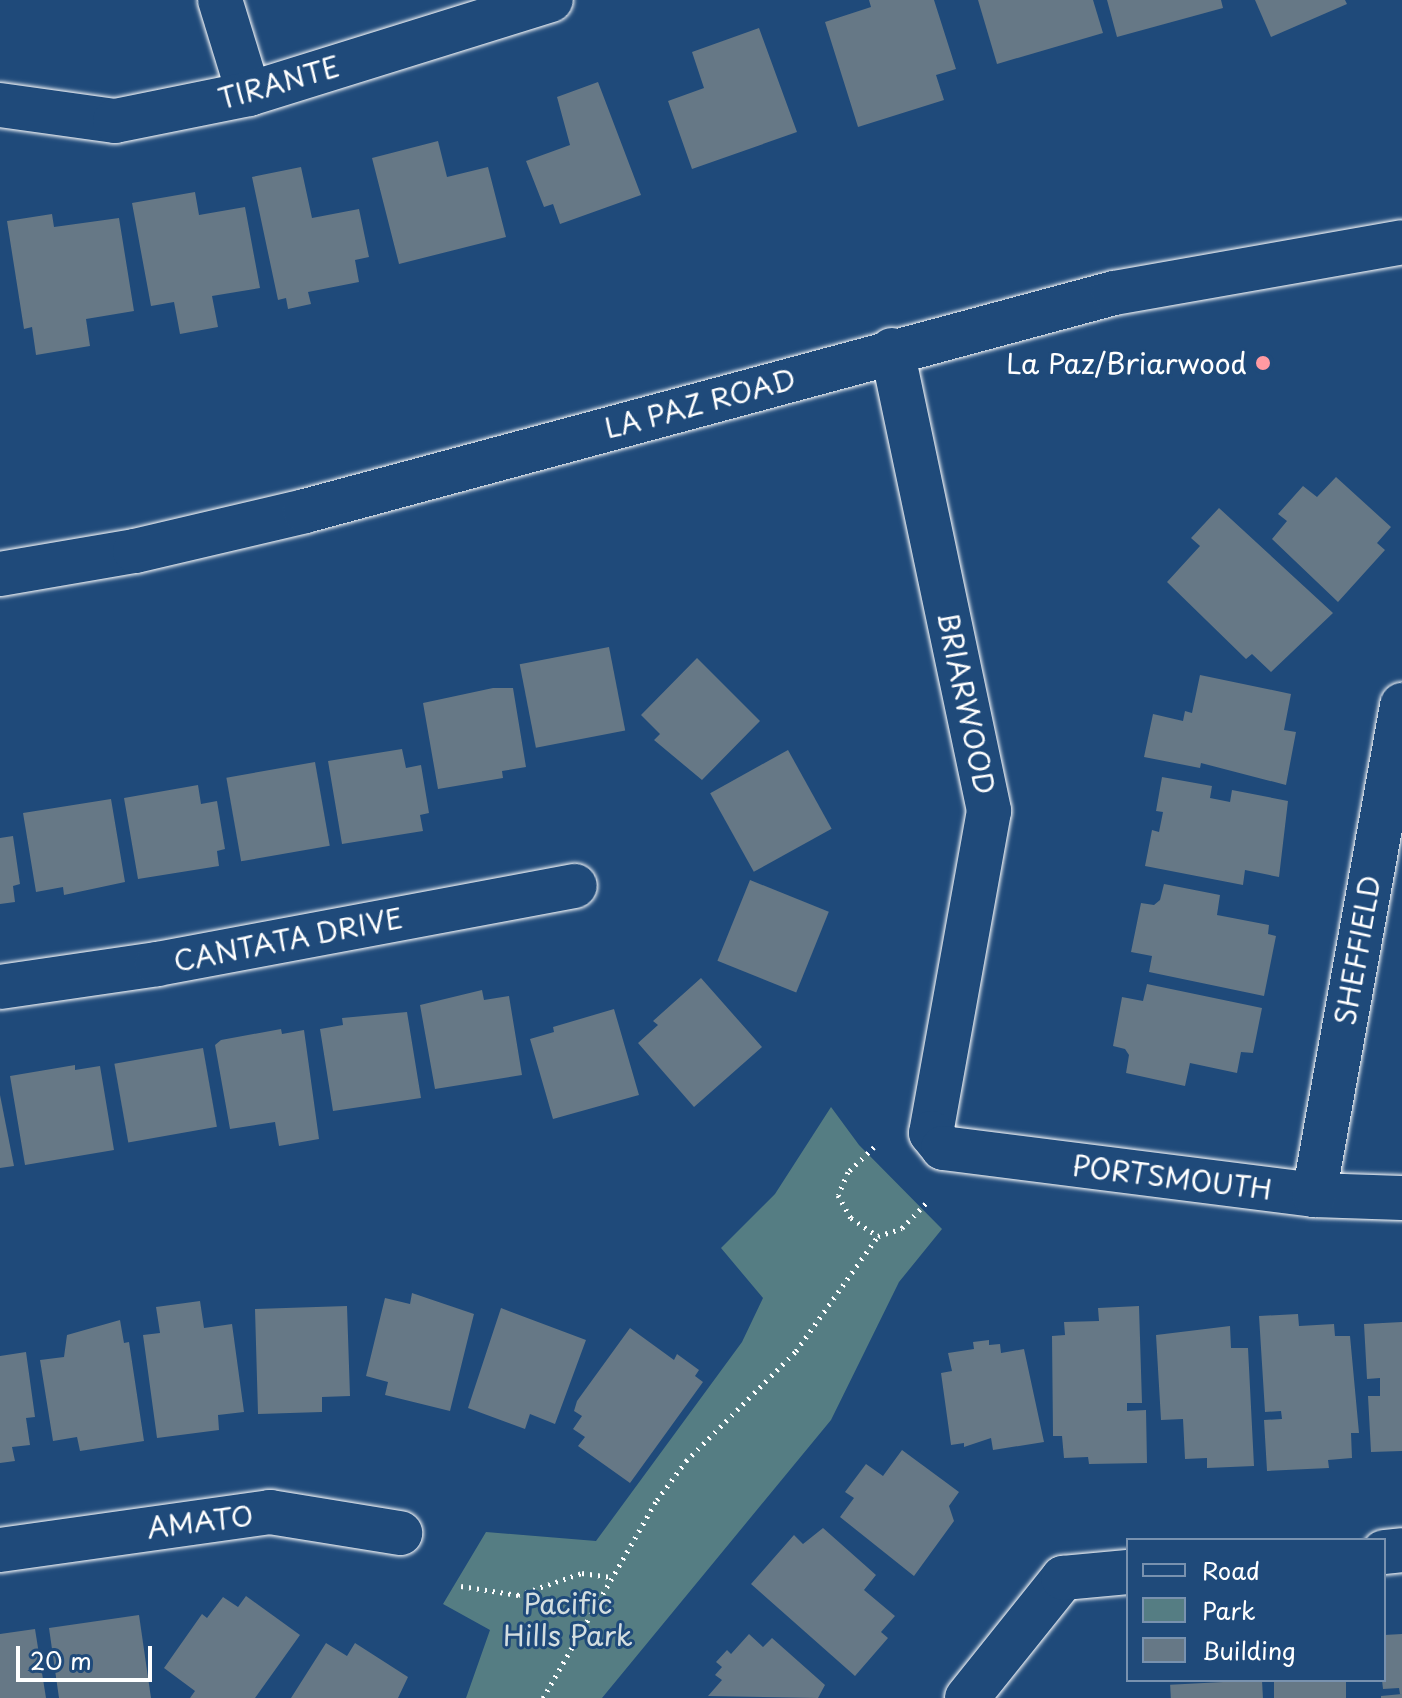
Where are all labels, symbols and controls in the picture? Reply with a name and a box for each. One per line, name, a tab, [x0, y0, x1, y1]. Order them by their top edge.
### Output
street label: TIRANTE	[214, 49, 344, 115]
place label: La Paz/Briarwood	[1006, 346, 1247, 380]
marker: La Paz/Briarwood	[1254, 354, 1272, 372]
street label: LA PAZ ROAD	[602, 362, 798, 444]
street label: BRIARWOOD	[931, 609, 1003, 797]
street label: SHEFFIELD	[1327, 873, 1387, 1027]
street label: CANTATA DRIVE	[171, 900, 405, 978]
street label: PORTSMOUTH	[1070, 1148, 1274, 1206]
street label: AMATO	[145, 1498, 255, 1544]
legend	[1126, 1538, 1386, 1682]
text: Road	[1202, 1552, 1260, 1588]
park label: Pacific Hills Park	[503, 1586, 633, 1652]
text: Park	[1202, 1592, 1256, 1628]
scale bar	[20, 1630, 156, 1680]
text: Building	[1202, 1632, 1296, 1668]
text: 20 m	[30, 1642, 92, 1678]

